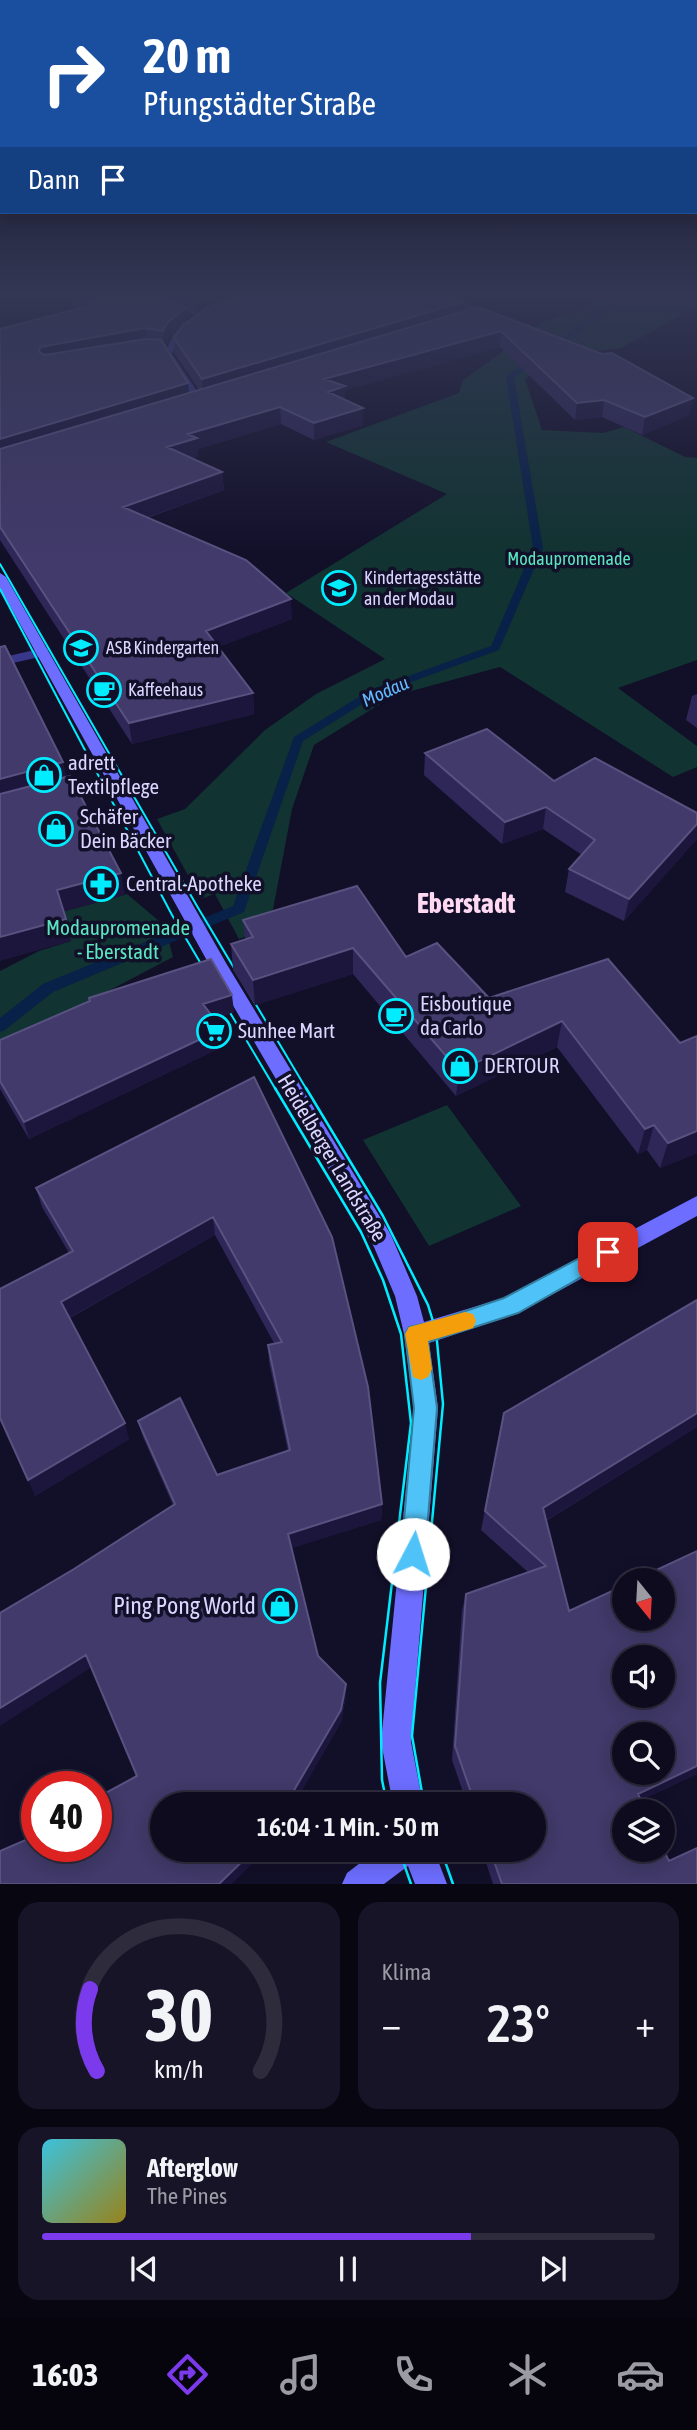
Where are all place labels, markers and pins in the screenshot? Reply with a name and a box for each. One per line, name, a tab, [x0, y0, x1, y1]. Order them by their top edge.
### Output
place label: Kindertagesstätte an der Modau	[364, 567, 481, 609]
school or university icon: Kindertagesstätte an der Modau	[320, 569, 358, 607]
school or university icon: ASB Kindergarten	[62, 629, 100, 667]
place label: ASB Kindergarten	[106, 637, 219, 658]
cafe icon: Kaffeehaus	[85, 671, 123, 709]
place label: Kaffeehaus	[128, 679, 203, 700]
place label: adrett Textilpflege	[68, 750, 159, 798]
shop icon: adrett Textilpflege	[25, 756, 63, 794]
place label: Schäfer Dein Bäcker	[80, 804, 172, 852]
shop icon: Schäfer Dein Bäcker	[37, 810, 75, 848]
pharmacy icon: Central-Apotheke	[82, 865, 120, 903]
place label: Central-Apotheke	[126, 871, 262, 895]
place label: Eisboutique da Carlo	[420, 991, 512, 1039]
cafe icon: Eisboutique da Carlo	[377, 997, 415, 1035]
supermarket icon: Sunhee Mart	[195, 1012, 233, 1050]
place label: Sunhee Mart	[238, 1018, 335, 1042]
shop icon: DERTOUR	[441, 1047, 479, 1085]
place label: DERTOUR	[484, 1053, 560, 1077]
pin	[578, 1222, 638, 1282]
shop icon: Ping Pong World	[261, 1587, 299, 1625]
place label: Ping Pong World	[113, 1592, 256, 1619]

